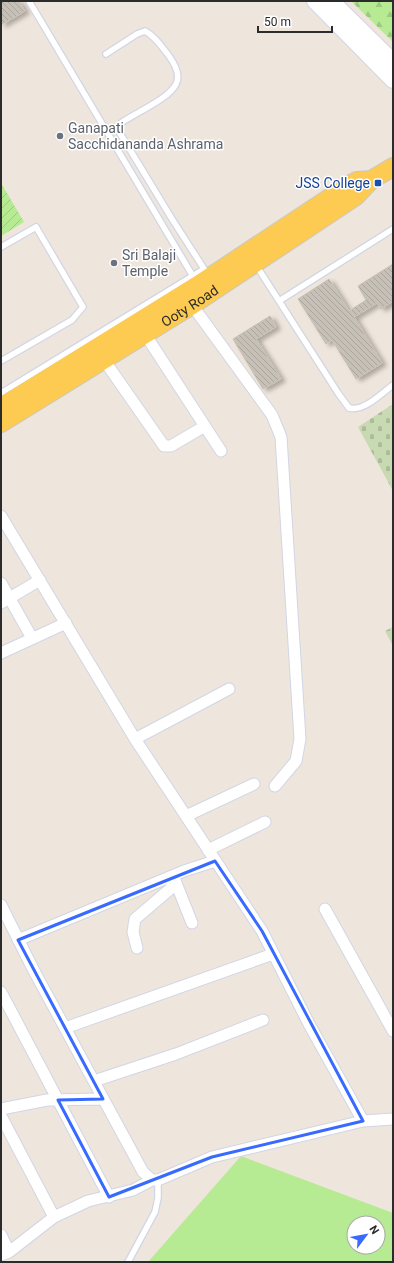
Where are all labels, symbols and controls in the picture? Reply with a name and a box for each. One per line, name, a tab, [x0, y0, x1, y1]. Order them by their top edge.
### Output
scale bar	[258, 8, 332, 34]
text: 50 m	[264, 15, 291, 29]
place label: Ganapati Sacchidananda Ashrama	[68, 120, 223, 152]
marker: Ganapati Sacchidananda Ashrama	[55, 131, 65, 141]
place label: JSS College	[296, 175, 370, 191]
marker: JSS College	[373, 178, 383, 188]
place label: Sri Balaji Temple	[122, 247, 176, 279]
marker: Sri Balaji Temple	[109, 258, 119, 268]
street label: Ooty Road	[158, 282, 221, 330]
north arrow	[346, 1215, 386, 1255]
text: N	[366, 1223, 382, 1237]

